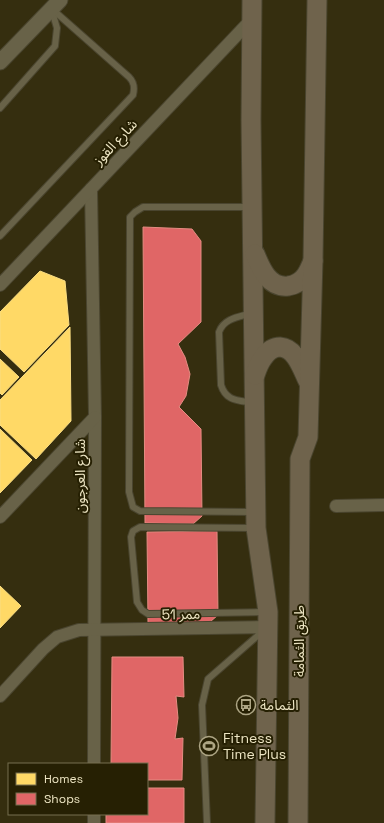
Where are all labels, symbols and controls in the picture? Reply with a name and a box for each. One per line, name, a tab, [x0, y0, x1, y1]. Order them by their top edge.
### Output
street label: شارع القوز	[88, 115, 142, 171]
street label: شارع العرجون	[71, 439, 91, 513]
street label: ممر 51	[162, 605, 200, 623]
street label: طريق الثمامة	[290, 605, 309, 677]
bus stop icon: الثمامة	[235, 694, 257, 716]
place label: الثمامة	[260, 696, 299, 714]
place label: Fitness Time Plus	[223, 729, 286, 763]
sports icon: Fitness Time Plus	[198, 735, 220, 757]
legend	[8, 763, 148, 815]
text: Homes	[44, 771, 83, 787]
text: Shops	[44, 791, 80, 807]

